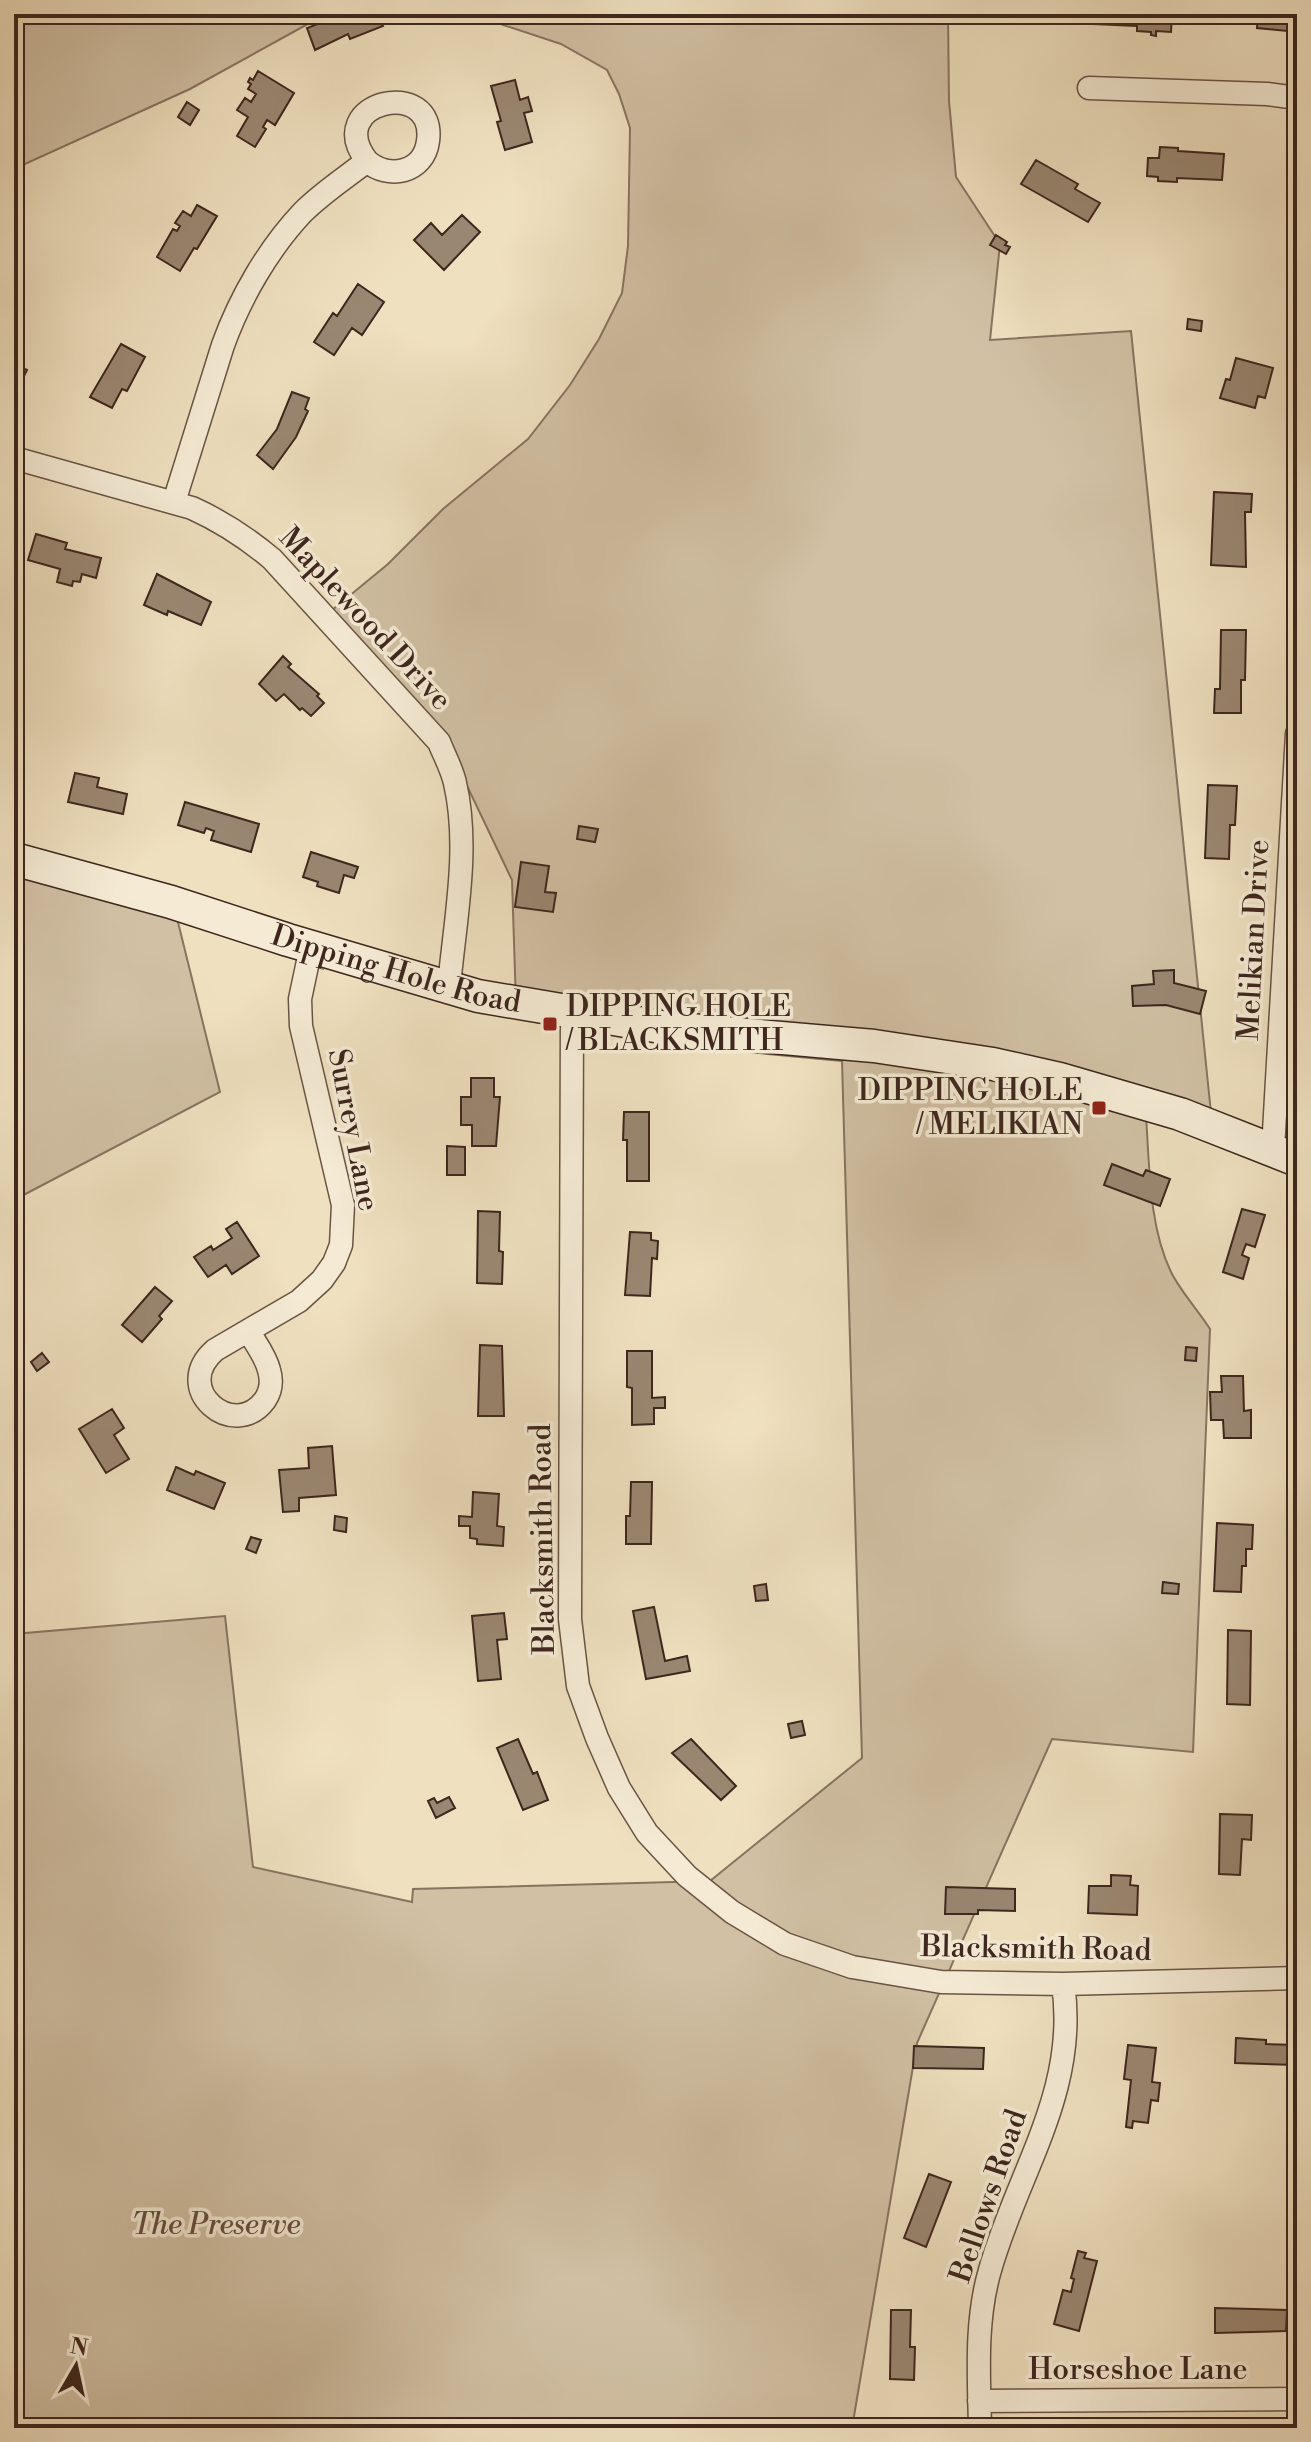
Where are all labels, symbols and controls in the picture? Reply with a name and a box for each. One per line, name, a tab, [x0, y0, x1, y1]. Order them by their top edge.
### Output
street label: Maplewood Drive	[270, 519, 460, 719]
street label: Melikian Drive	[1230, 838, 1278, 1042]
street label: Dipping Hole Road	[266, 917, 524, 1022]
place label: DIPPING HOLE / BLACKSMITH	[565, 988, 791, 1060]
marker: DIPPING HOLE / BLACKSMITH	[541, 1015, 559, 1033]
street label: Surrey Lane	[319, 1046, 387, 1214]
place label: DIPPING HOLE / MELIKIAN	[858, 1072, 1083, 1144]
marker: DIPPING HOLE / MELIKIAN	[1090, 1099, 1108, 1117]
street label: Blacksmith Road	[522, 1423, 564, 1656]
street label: Blacksmith Road	[919, 1928, 1152, 1970]
street label: Bellows Road	[941, 2105, 1036, 2288]
park label: The Preserve	[132, 2206, 301, 2244]
north arrow	[36, 2326, 116, 2406]
text: N	[68, 2333, 90, 2363]
street label: Horseshoe Lane	[1028, 2351, 1248, 2389]

